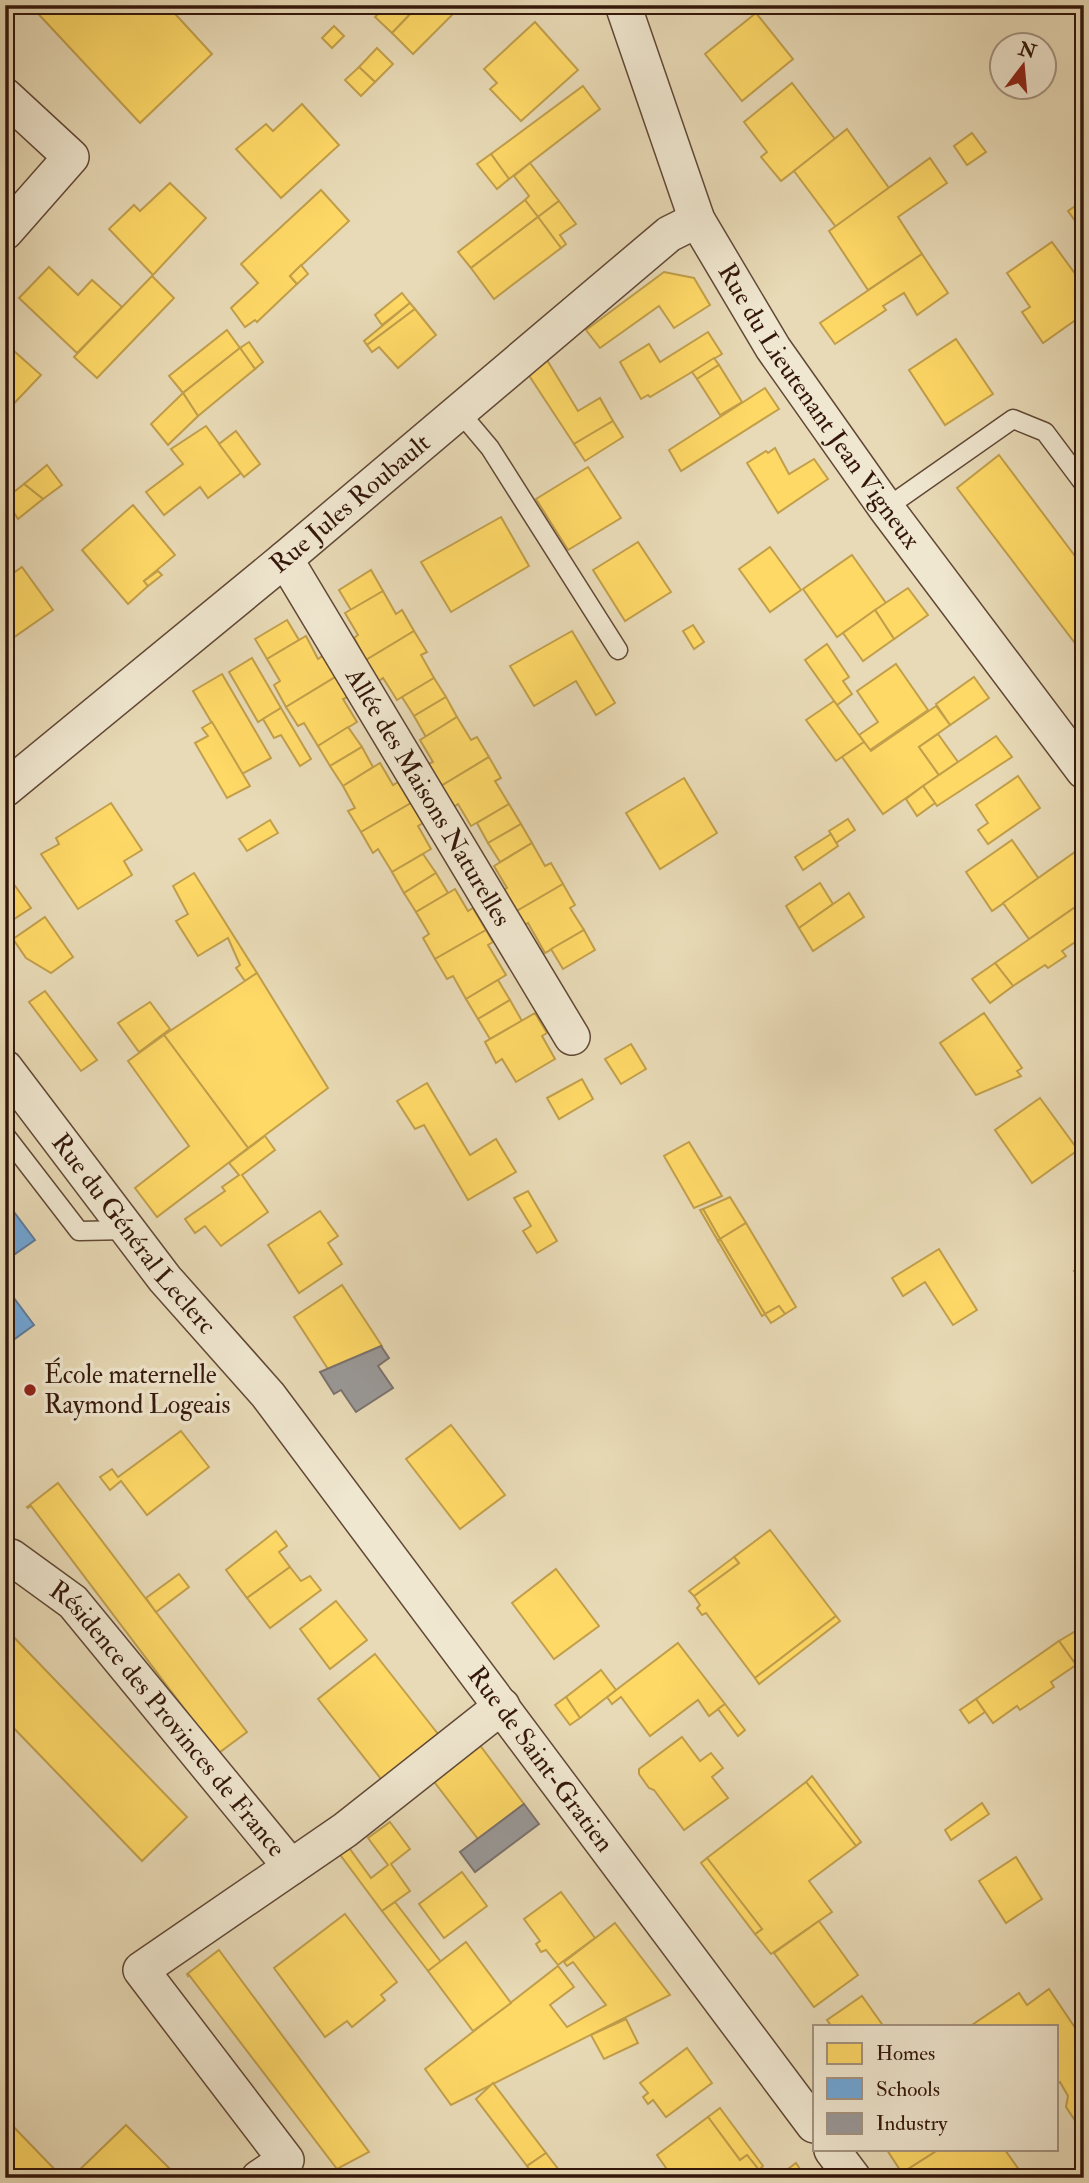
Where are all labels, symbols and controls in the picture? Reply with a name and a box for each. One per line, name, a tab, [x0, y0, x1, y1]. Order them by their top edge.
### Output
north arrow	[988, 32, 1058, 102]
text: N	[1015, 36, 1040, 65]
street label: Rue du Lieutenant Jean Vigneux	[711, 258, 927, 556]
street label: Rue Jules Roubault	[264, 427, 437, 580]
street label: Allée des Maisons Naturelles	[338, 661, 518, 932]
street label: Rue du Général Leclerc	[44, 1127, 223, 1341]
place label: École maternelle Raymond Logeais	[44, 1357, 230, 1421]
marker: École maternelle Raymond Logeais	[22, 1382, 38, 1398]
street label: Résidence des Provinces de France	[43, 1574, 292, 1864]
street label: Rue de Saint-Gratien	[461, 1660, 620, 1859]
legend	[813, 2025, 1058, 2152]
text: Homes	[876, 2040, 935, 2067]
text: Schools	[876, 2076, 940, 2103]
text: Industry	[876, 2110, 948, 2137]

